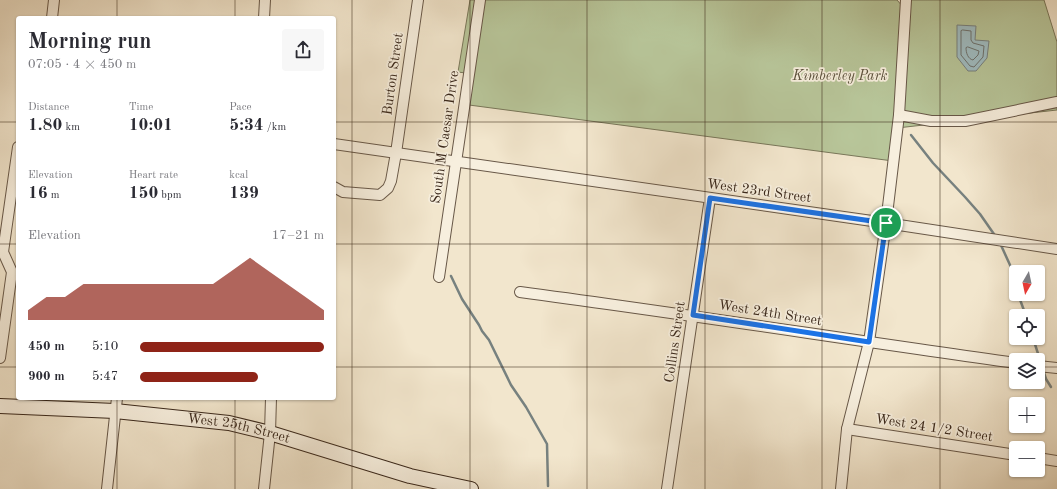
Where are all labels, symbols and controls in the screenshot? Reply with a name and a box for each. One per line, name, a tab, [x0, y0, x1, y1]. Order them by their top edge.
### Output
button: share	[282, 29, 324, 71]
text: Morning run	[28, 31, 151, 53]
street label: Burton Street	[380, 32, 406, 116]
text: 07:05 · 4 × 450 m	[28, 58, 136, 71]
park label: Kimberley Park	[792, 69, 888, 84]
street label: South M Caesar Drive	[429, 70, 461, 204]
text: Distance	[28, 102, 69, 113]
text: Time	[129, 102, 153, 113]
text: Pace	[229, 102, 252, 113]
text: 1.80	[28, 117, 62, 134]
text: 10:01	[129, 117, 173, 134]
text: 5:34	[229, 117, 264, 134]
text: km	[62, 122, 80, 133]
text: /km	[264, 122, 286, 133]
text: Elevation	[28, 170, 73, 181]
text: Heart rate	[129, 170, 178, 181]
text: kcal	[229, 170, 248, 181]
street label: West 23rd Street	[706, 177, 812, 205]
text: 16	[28, 185, 48, 202]
text: 150	[129, 185, 158, 202]
text: 139	[229, 185, 259, 202]
text: m	[48, 190, 60, 201]
text: bpm	[158, 190, 181, 201]
pin	[869, 206, 903, 240]
icon: arrive	[875, 212, 897, 234]
text: Elevation	[28, 229, 81, 242]
text: 17–21 m	[272, 229, 324, 242]
north arrow	[1009, 265, 1045, 301]
map controls	[1009, 265, 1045, 477]
street label: West 24th Street	[717, 298, 823, 328]
street label: Collins Street	[662, 300, 688, 384]
button: locate	[1009, 309, 1045, 345]
text: 450 m	[28, 340, 65, 353]
text: 5:10	[92, 340, 118, 353]
button: layers	[1009, 353, 1045, 389]
text: 900 m	[28, 370, 65, 383]
text: 5:47	[92, 370, 118, 383]
button: +	[1009, 397, 1045, 433]
street label: West 25th Street	[186, 412, 292, 446]
street label: West 24 1/2 Street	[874, 412, 994, 444]
button: −	[1009, 441, 1045, 477]

